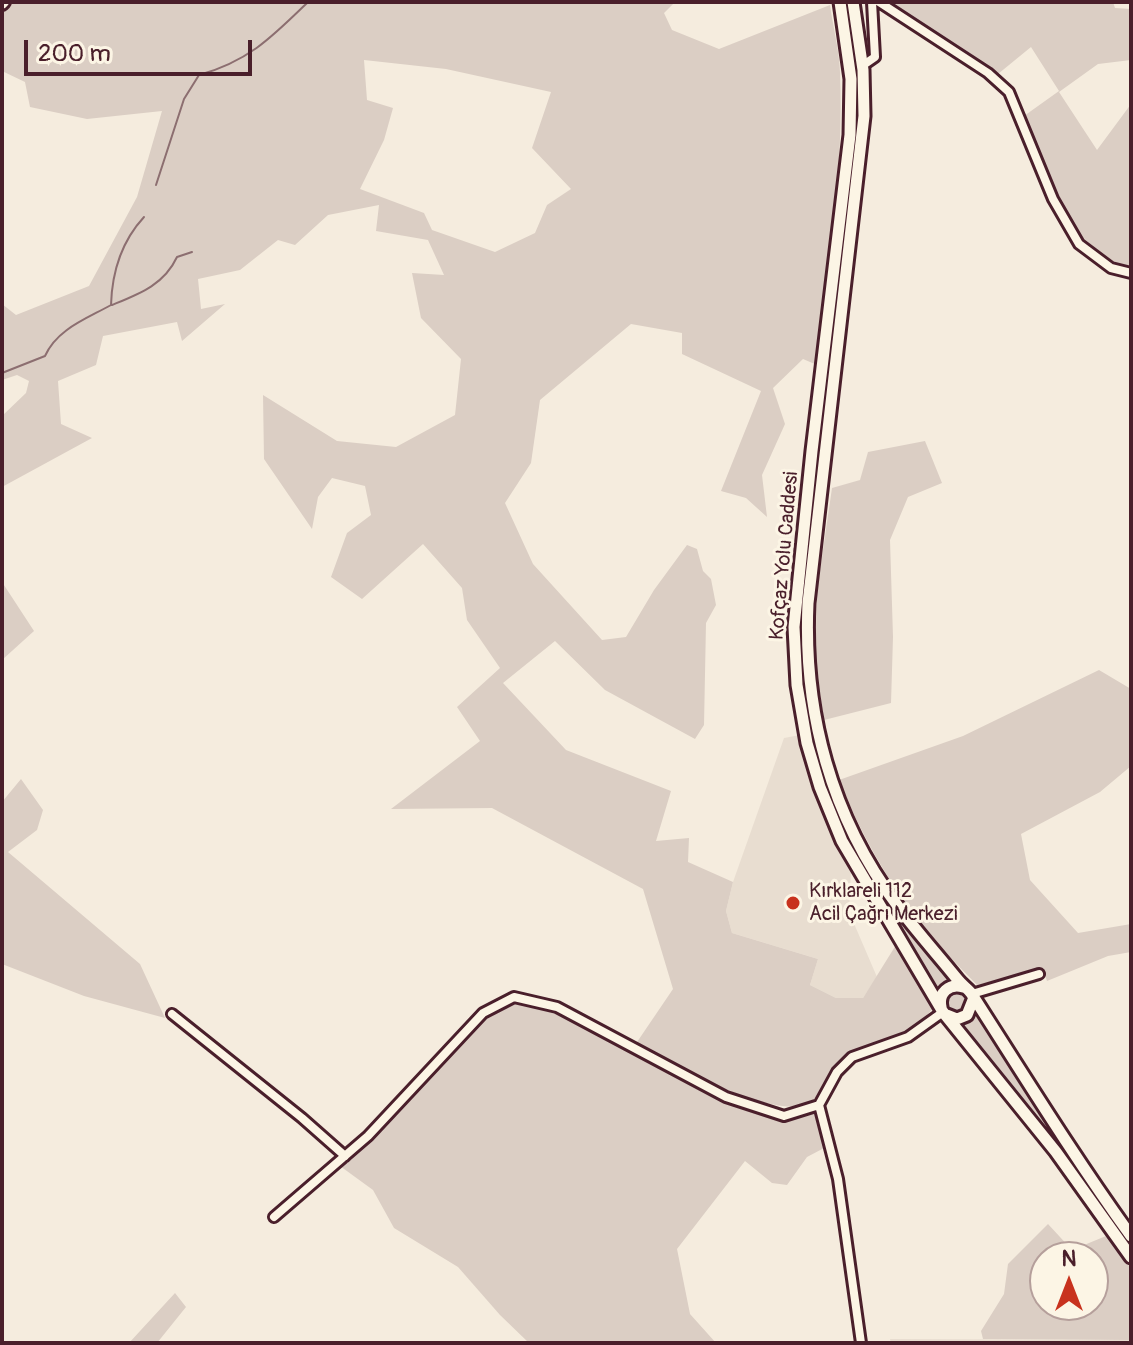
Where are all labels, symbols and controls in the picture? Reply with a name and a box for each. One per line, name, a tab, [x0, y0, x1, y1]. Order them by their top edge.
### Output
scale bar	[28, 24, 256, 74]
text: 200 m	[38, 39, 111, 68]
street label: Kofçaz Yolu Caddesi	[766, 471, 804, 641]
place label: Kırklareli 112 Acil Çağrı Merkezi	[809, 880, 958, 927]
marker: Kırklareli 112 Acil Çağrı Merkezi	[784, 894, 802, 912]
north arrow	[1029, 1241, 1109, 1321]
text: N	[1062, 1245, 1076, 1273]

